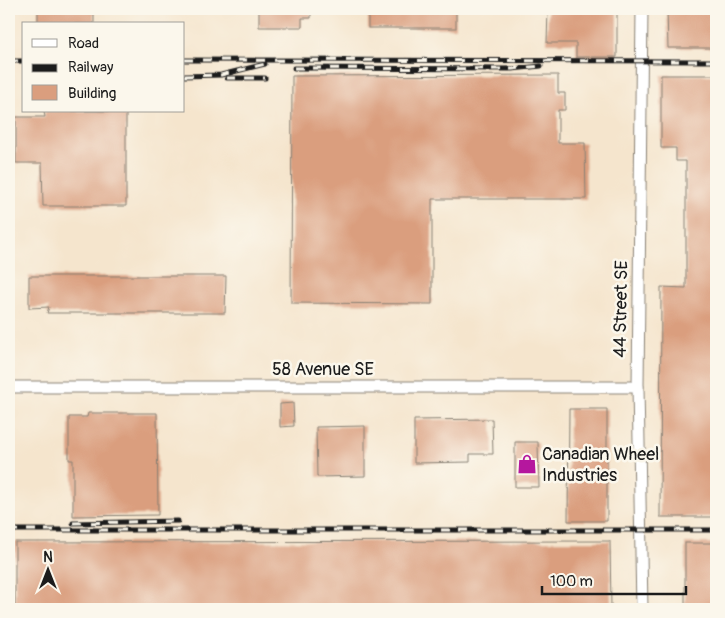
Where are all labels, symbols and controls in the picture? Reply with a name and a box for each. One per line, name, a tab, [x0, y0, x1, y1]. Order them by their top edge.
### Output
legend	[22, 22, 185, 112]
text: Road	[68, 34, 99, 53]
text: Railway	[68, 58, 114, 77]
text: Building	[68, 84, 116, 103]
street label: 44 Street SE	[609, 260, 633, 358]
street label: 58 Avenue SE	[272, 358, 374, 381]
place label: Canadian Wheel Industries	[542, 443, 659, 487]
shop icon: Canadian Wheel Industries	[516, 453, 538, 475]
north arrow	[22, 546, 72, 596]
text: N	[43, 549, 53, 566]
scale bar	[542, 563, 686, 595]
text: 100 m	[550, 572, 593, 591]

